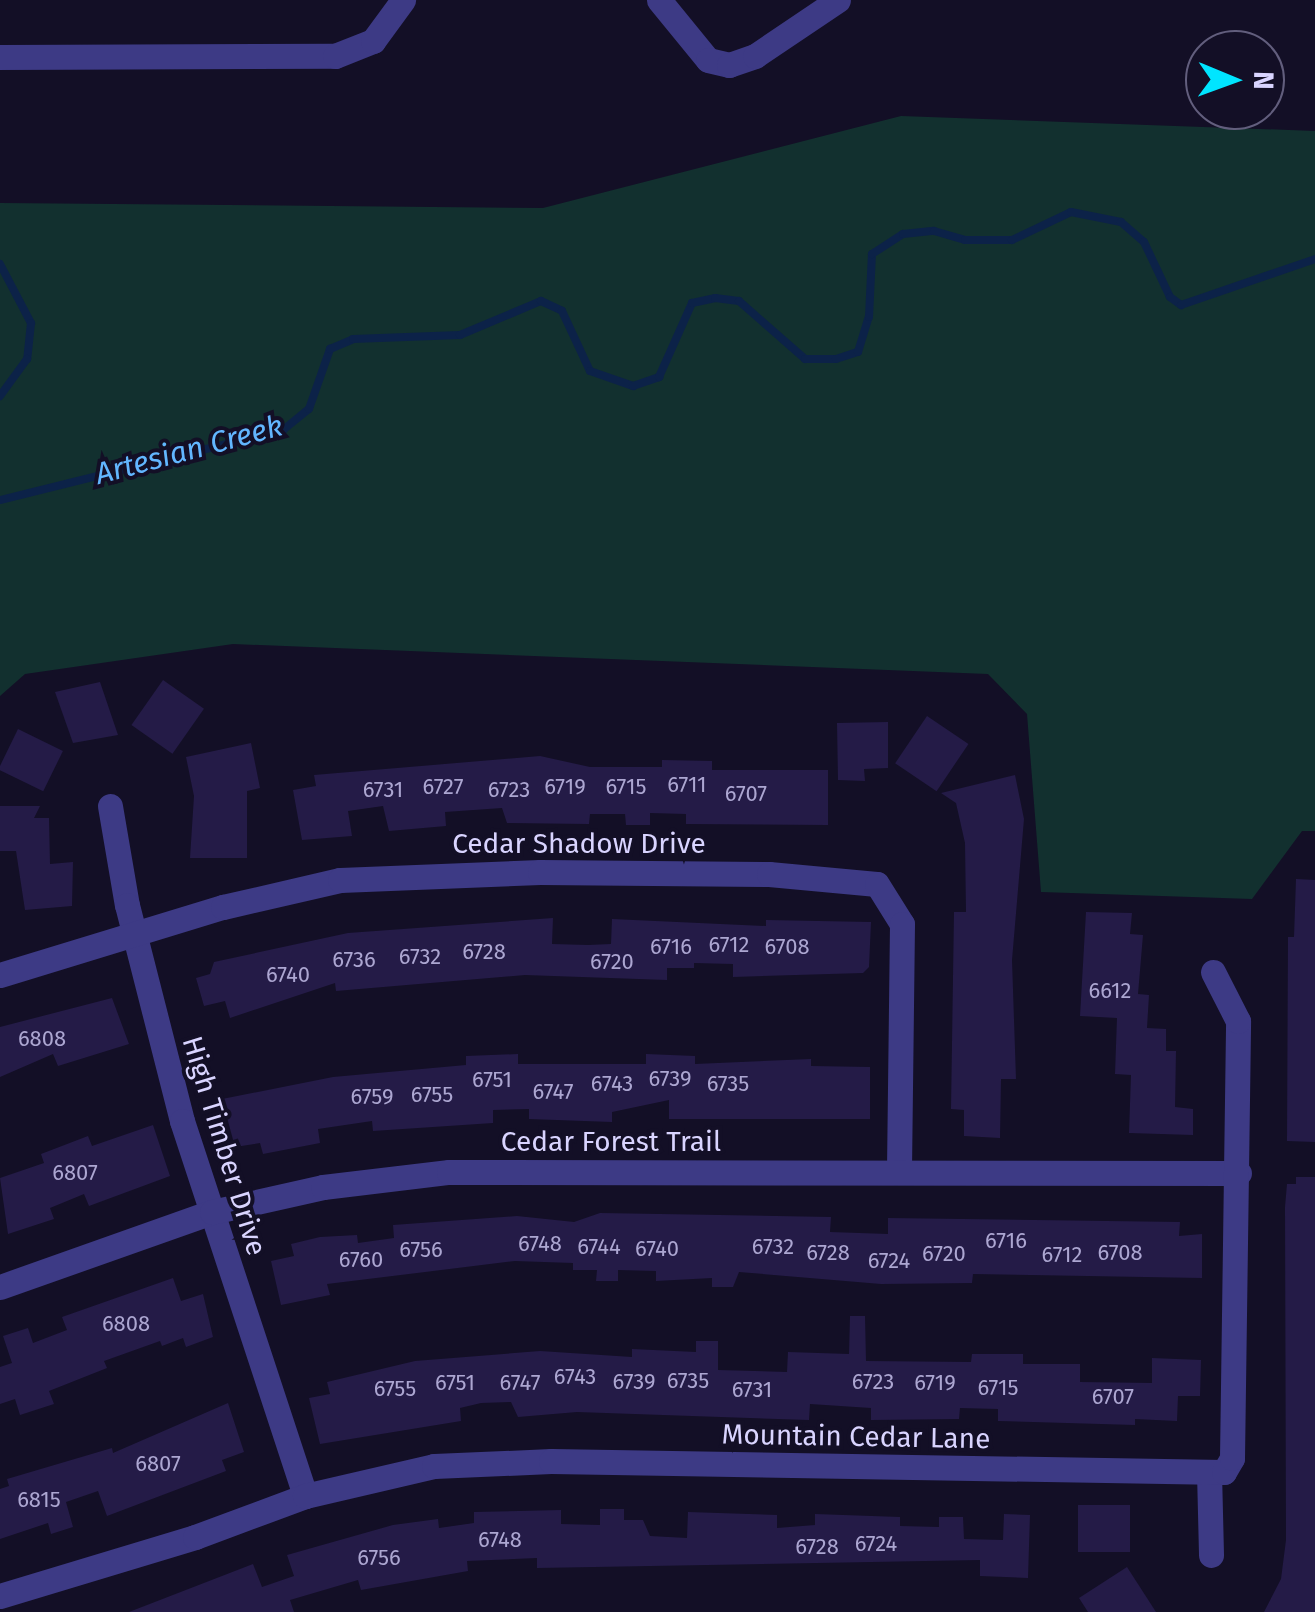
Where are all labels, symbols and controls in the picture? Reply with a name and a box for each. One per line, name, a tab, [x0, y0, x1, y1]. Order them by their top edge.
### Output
north arrow	[1185, 30, 1285, 130]
text: N	[1247, 71, 1280, 90]
water label: Artesian Creek	[91, 408, 287, 492]
house number: 6711	[667, 772, 707, 798]
house number: 6727	[422, 774, 464, 800]
house number: 6719	[544, 774, 586, 800]
house number: 6715	[605, 774, 647, 800]
house number: 6731	[363, 777, 403, 803]
house number: 6723	[488, 777, 530, 803]
house number: 6707	[725, 781, 767, 807]
street label: Cedar Shadow Drive	[452, 827, 706, 861]
house number: 6712	[709, 932, 749, 958]
house number: 6716	[650, 934, 692, 960]
house number: 6708	[764, 934, 810, 960]
house number: 6728	[462, 939, 506, 965]
house number: 6732	[399, 944, 441, 970]
house number: 6736	[332, 947, 376, 973]
house number: 6720	[590, 949, 634, 975]
house number: 6740	[266, 962, 310, 988]
house number: 6612	[1089, 978, 1131, 1004]
house number: 6808	[18, 1026, 66, 1052]
street label: High Timber Drive	[175, 1032, 273, 1260]
house number: 6739	[649, 1066, 691, 1092]
house number: 6751	[472, 1067, 512, 1093]
house number: 6743	[591, 1071, 633, 1097]
house number: 6735	[707, 1071, 749, 1097]
house number: 6747	[532, 1079, 574, 1105]
house number: 6755	[411, 1082, 453, 1108]
house number: 6759	[351, 1084, 393, 1110]
street label: Cedar Forest Trail	[501, 1125, 721, 1159]
house number: 6807	[52, 1160, 98, 1186]
house number: 6716	[985, 1228, 1027, 1254]
house number: 6748	[518, 1231, 562, 1257]
house number: 6744	[577, 1234, 621, 1260]
house number: 6732	[752, 1234, 794, 1260]
house number: 6740	[635, 1236, 679, 1262]
house number: 6756	[399, 1237, 443, 1263]
house number: 6728	[806, 1240, 850, 1266]
house number: 6708	[1097, 1240, 1143, 1266]
house number: 6720	[922, 1241, 966, 1267]
house number: 6712	[1042, 1242, 1082, 1268]
house number: 6760	[339, 1247, 383, 1273]
house number: 6724	[868, 1248, 910, 1274]
house number: 6808	[102, 1311, 150, 1337]
house number: 6743	[554, 1364, 596, 1390]
house number: 6735	[667, 1368, 709, 1394]
house number: 6739	[613, 1369, 655, 1395]
house number: 6723	[852, 1369, 894, 1395]
house number: 6751	[435, 1370, 475, 1396]
house number: 6747	[499, 1370, 541, 1396]
house number: 6719	[914, 1370, 956, 1396]
house number: 6715	[977, 1375, 1019, 1401]
house number: 6755	[374, 1376, 416, 1402]
house number: 6731	[732, 1377, 772, 1403]
house number: 6707	[1092, 1384, 1134, 1410]
street label: Mountain Cedar Lane	[721, 1418, 991, 1456]
house number: 6807	[135, 1451, 181, 1477]
house number: 6815	[17, 1487, 61, 1513]
house number: 6748	[478, 1527, 522, 1553]
house number: 6724	[855, 1531, 897, 1557]
house number: 6728	[795, 1534, 839, 1560]
house number: 6756	[357, 1545, 401, 1571]

